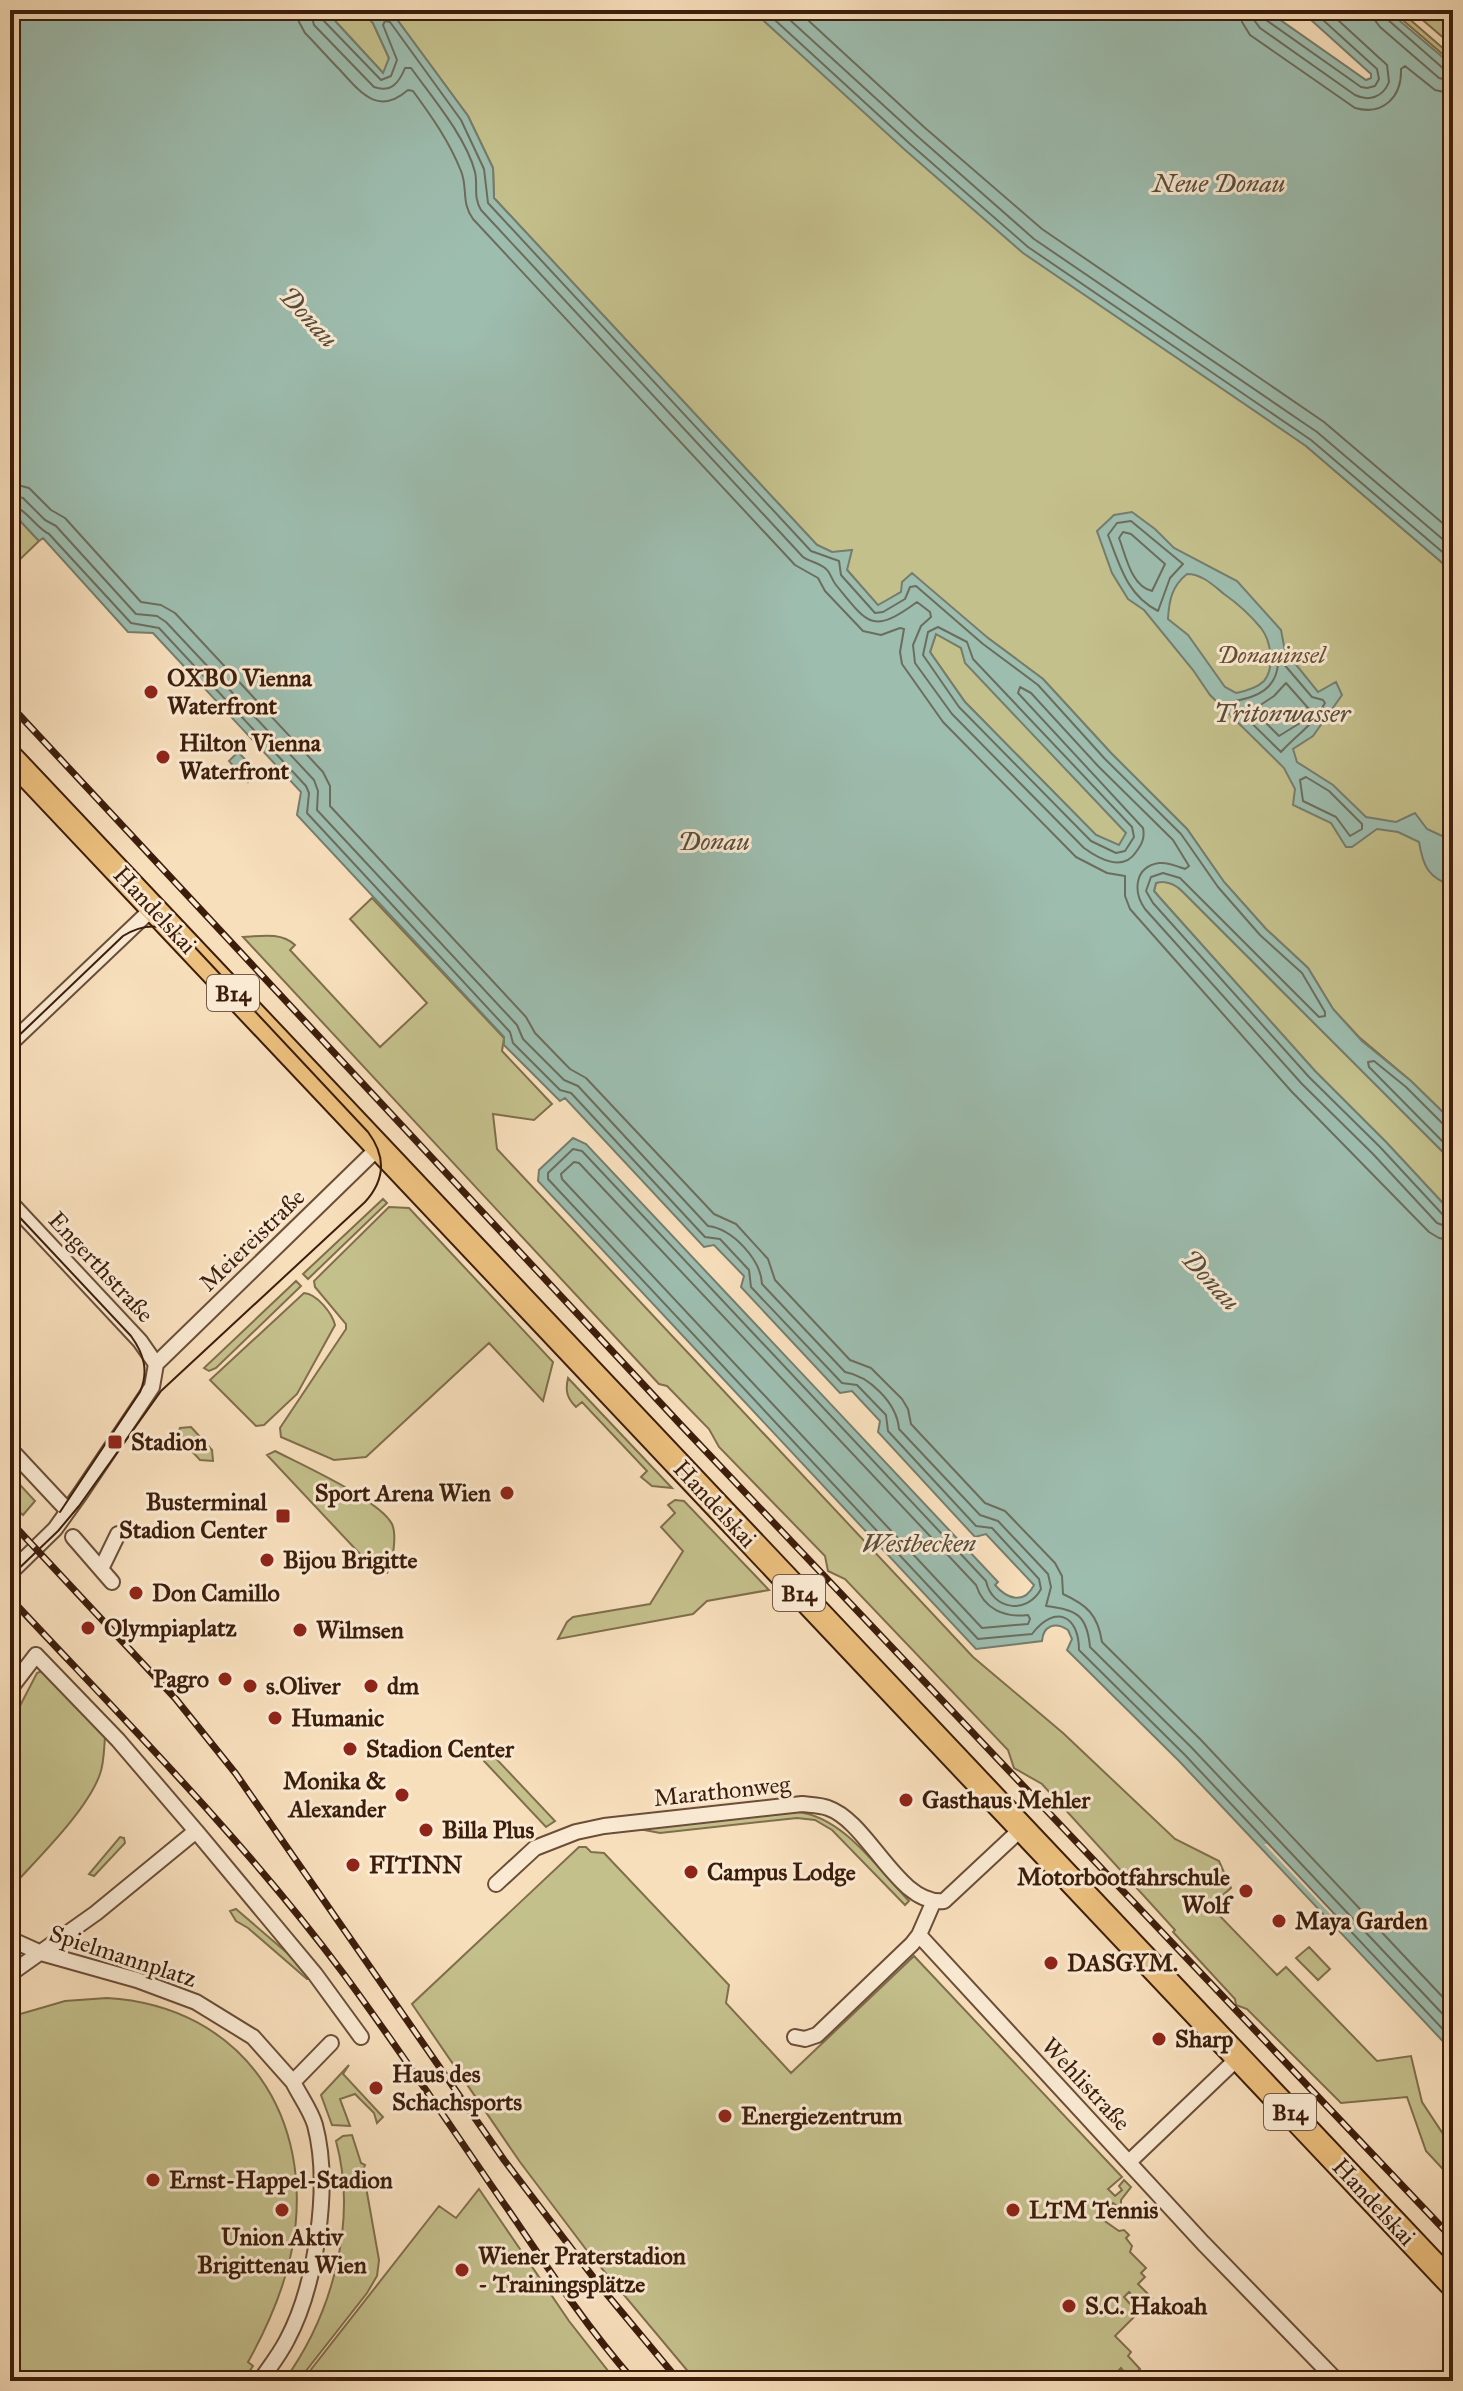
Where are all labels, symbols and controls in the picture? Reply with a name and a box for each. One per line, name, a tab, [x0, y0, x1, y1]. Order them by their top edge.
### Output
water label: Neue Donau	[1151, 167, 1285, 199]
water label: Donau	[273, 280, 345, 354]
park label: Donauinsel	[1217, 640, 1328, 670]
place label: OXBO Vienna Waterfront	[167, 663, 313, 721]
marker: OXBO Vienna Waterfront	[142, 683, 160, 701]
water label: Tritonwasser	[1214, 697, 1351, 729]
place label: Hilton Vienna Waterfront	[179, 728, 322, 786]
marker: Hilton Vienna Waterfront	[154, 748, 172, 766]
water label: Donau	[678, 825, 750, 857]
street label: Handelskai	[107, 860, 203, 960]
road number: B14	[207, 975, 259, 1011]
street label: Meiereistraße	[193, 1182, 311, 1298]
street label: Engerthstraße	[42, 1205, 160, 1329]
water label: Donau	[1175, 1243, 1247, 1317]
place label: Stadion	[131, 1427, 207, 1457]
marker: Stadion	[106, 1433, 124, 1451]
street label: Handelskai	[667, 1454, 763, 1554]
place label: Sport Arena Wien	[315, 1478, 491, 1508]
marker: Sport Arena Wien	[498, 1484, 516, 1502]
place label: Busterminal Stadion Center	[119, 1487, 268, 1545]
marker: Busterminal Stadion Center	[274, 1507, 292, 1525]
water label: Westbecken	[862, 1527, 977, 1559]
place label: Bijou Brigitte	[283, 1545, 417, 1575]
marker: Bijou Brigitte	[258, 1551, 276, 1569]
road number: B14	[773, 1575, 825, 1611]
place label: Don Camillo	[152, 1578, 280, 1608]
marker: Don Camillo	[127, 1584, 145, 1602]
place label: Olympiaplatz	[104, 1613, 238, 1643]
place label: Wilmsen	[316, 1615, 404, 1645]
marker: Olympiaplatz	[79, 1619, 97, 1637]
marker: Wilmsen	[291, 1621, 309, 1639]
place label: Pagro	[153, 1664, 209, 1694]
marker: Pagro	[216, 1670, 234, 1688]
place label: s.Oliver	[266, 1671, 342, 1701]
place label: dm	[387, 1671, 420, 1701]
marker: s.Oliver	[241, 1677, 259, 1695]
marker: dm	[362, 1677, 380, 1695]
place label: Humanic	[291, 1703, 384, 1733]
marker: Humanic	[266, 1709, 284, 1727]
place label: Stadion Center	[366, 1734, 515, 1764]
marker: Stadion Center	[341, 1740, 359, 1758]
place label: Monika & Alexander	[283, 1766, 387, 1824]
street label: Marathonweg	[652, 1769, 793, 1813]
place label: Gasthaus Mehler	[922, 1785, 1091, 1815]
marker: Monika & Alexander	[393, 1786, 411, 1804]
marker: Gasthaus Mehler	[897, 1791, 915, 1809]
place label: Billa Plus	[442, 1815, 535, 1845]
marker: Billa Plus	[417, 1821, 435, 1839]
place label: FITINN	[369, 1850, 463, 1880]
marker: FITINN	[344, 1856, 362, 1874]
place label: Campus Lodge	[707, 1857, 856, 1887]
place label: Motorbootfahrschule Wolf	[1017, 1862, 1234, 1920]
marker: Campus Lodge	[682, 1863, 700, 1881]
marker: Motorbootfahrschule Wolf	[1237, 1882, 1255, 1900]
place label: Maya Garden	[1295, 1906, 1428, 1936]
marker: Maya Garden	[1270, 1912, 1288, 1930]
street label: Spielmannplatz	[46, 1918, 200, 1994]
place label: DASGYM.	[1067, 1948, 1178, 1978]
marker: DASGYM.	[1042, 1954, 1060, 1972]
place label: Sharp	[1175, 2024, 1233, 2054]
marker: Sharp	[1150, 2030, 1168, 2048]
street label: Wehlistraße	[1035, 2031, 1137, 2137]
place label: Haus des Schachsports	[392, 2059, 522, 2117]
marker: Haus des Schachsports	[367, 2079, 385, 2097]
road number: B14	[1264, 2094, 1316, 2130]
place label: Energiezentrum	[741, 2101, 903, 2131]
marker: Energiezentrum	[716, 2107, 734, 2125]
street label: Handelskai	[1326, 2152, 1422, 2252]
place label: Ernst-Happel-Stadion	[169, 2165, 393, 2195]
marker: Ernst-Happel-Stadion	[144, 2171, 162, 2189]
place label: LTM Tennis	[1029, 2195, 1158, 2225]
marker: Union Aktiv Brigittenau Wien	[273, 2201, 291, 2219]
marker: LTM Tennis	[1004, 2201, 1022, 2219]
place label: Union Aktiv Brigittenau Wien	[197, 2222, 367, 2280]
place label: Wiener Praterstadion - Trainingsplätze	[478, 2241, 686, 2299]
marker: Wiener Praterstadion - Trainingsplätze	[453, 2261, 471, 2279]
place label: S.C. Hakoah	[1085, 2291, 1208, 2321]
marker: S.C. Hakoah	[1060, 2297, 1078, 2315]

